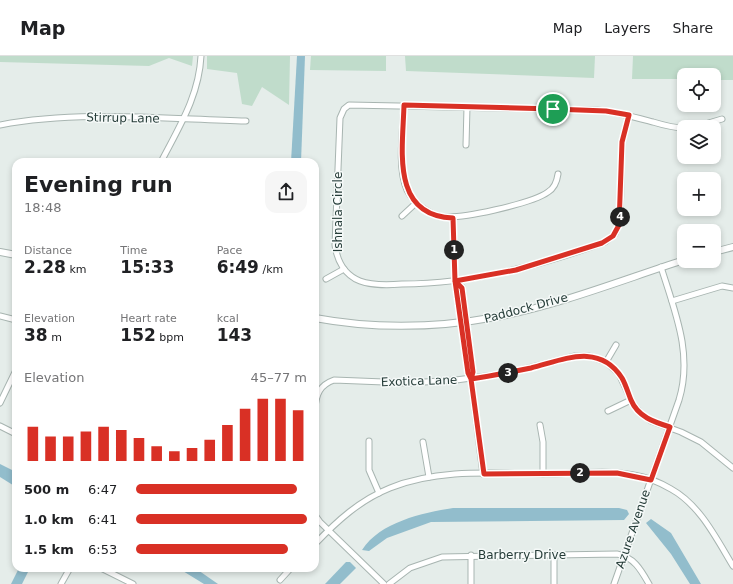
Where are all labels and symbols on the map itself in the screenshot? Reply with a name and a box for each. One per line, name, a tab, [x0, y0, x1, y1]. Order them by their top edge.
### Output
pin	[536, 92, 570, 126]
street label: Stirrup Lane	[86, 110, 160, 126]
street label: Ishnala Circle	[331, 172, 345, 252]
pin: 4	[610, 207, 630, 227]
pin: 1	[444, 240, 464, 260]
street label: Paddock Drive	[483, 290, 569, 326]
pin: 3	[498, 363, 518, 383]
street label: Exotica Lane	[381, 373, 457, 389]
pin: 2	[570, 463, 590, 483]
street label: Azure Avenue	[613, 488, 653, 570]
street label: Barberry Drive	[478, 548, 566, 562]

